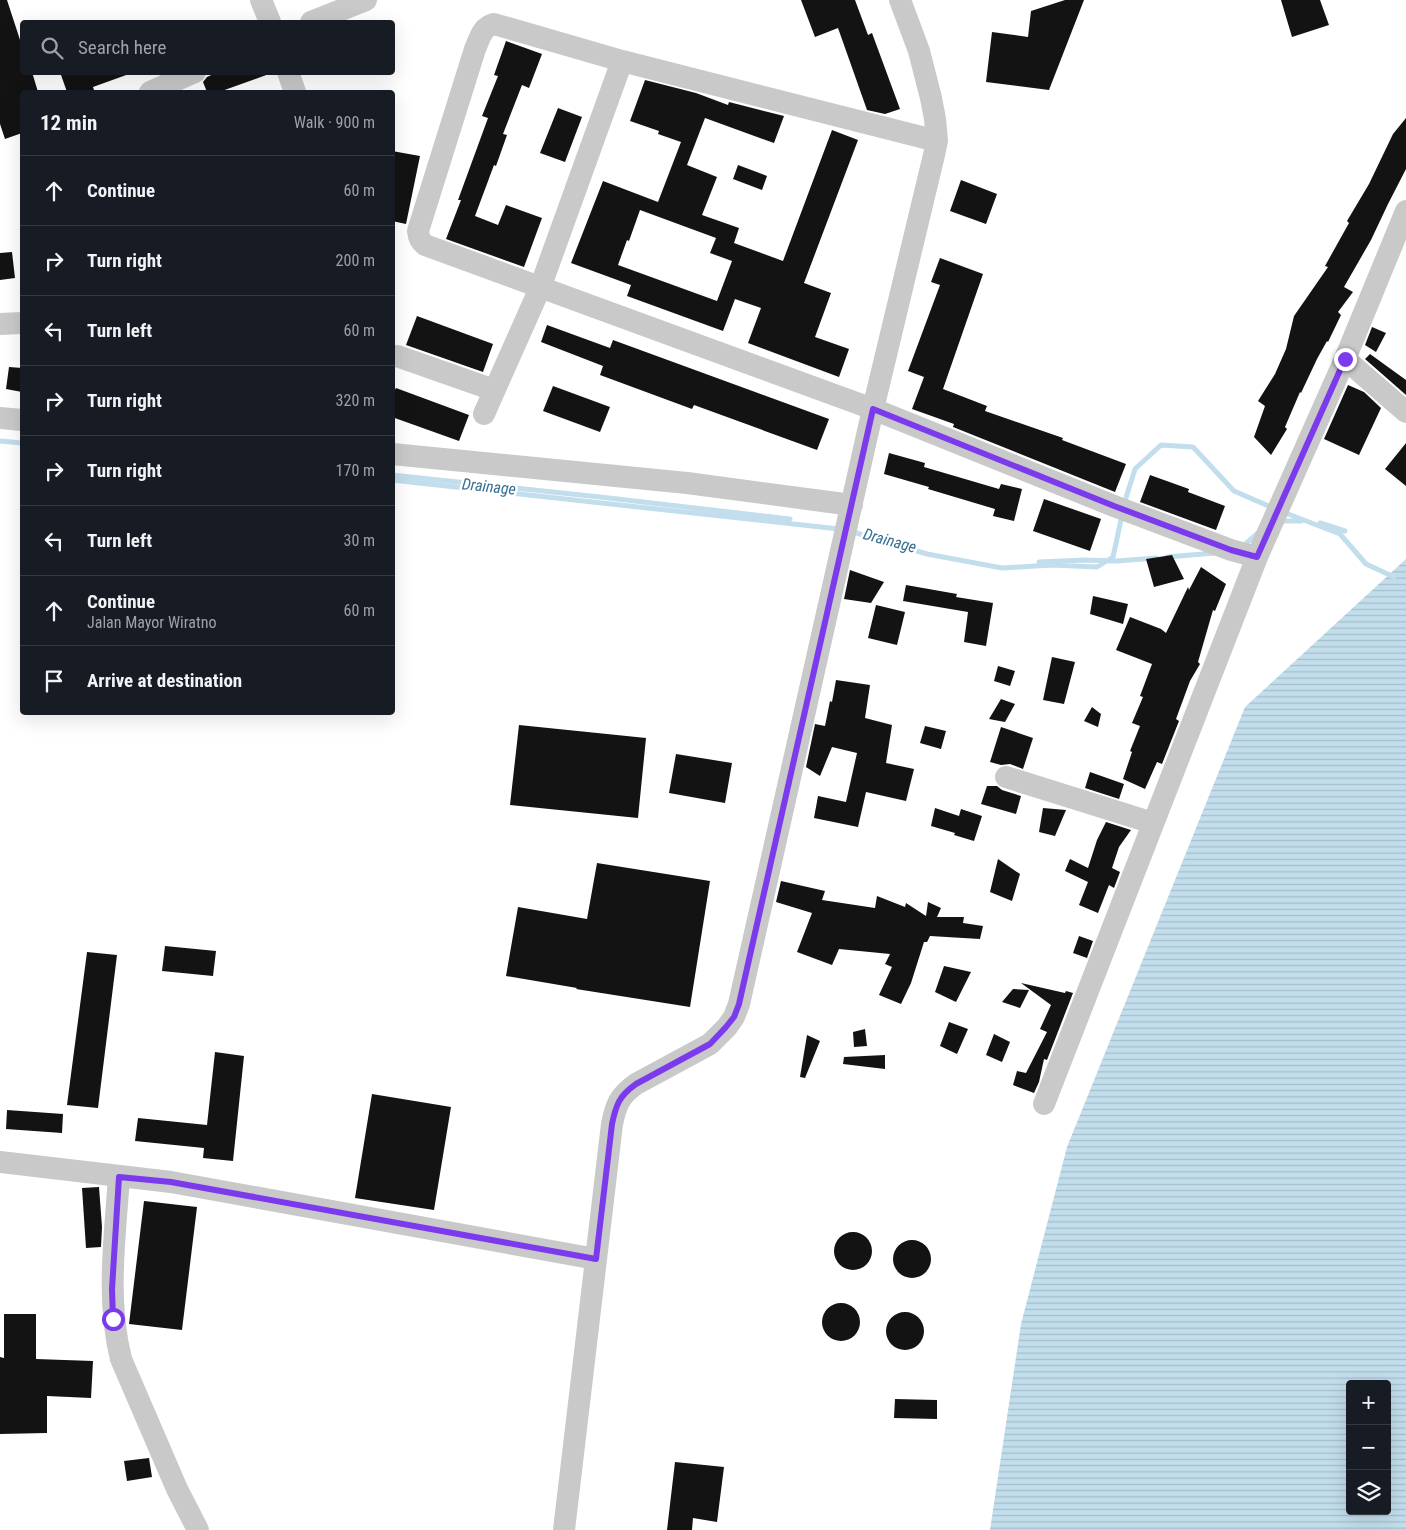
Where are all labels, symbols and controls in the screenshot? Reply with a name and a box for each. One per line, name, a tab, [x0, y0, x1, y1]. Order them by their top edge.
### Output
search box	[20, 20, 395, 75]
icon: search	[38, 34, 66, 62]
text: Search here	[78, 36, 166, 59]
text: 12 min	[40, 111, 97, 135]
text: Walk · 900 m	[294, 113, 375, 132]
icon: ahead	[40, 177, 68, 205]
text: Continue	[87, 179, 155, 202]
text: 60 m	[343, 181, 375, 200]
icon: right	[40, 247, 68, 275]
text: Turn right	[87, 249, 162, 272]
text: 200 m	[336, 251, 375, 270]
icon: left	[40, 317, 68, 345]
text: Turn left	[87, 319, 152, 342]
text: 60 m	[343, 321, 375, 340]
route end	[1334, 348, 1357, 371]
icon: right	[40, 387, 68, 415]
text: Turn right	[87, 389, 162, 412]
text: 320 m	[336, 391, 375, 410]
icon: right	[40, 457, 68, 485]
text: Turn right	[87, 459, 162, 482]
text: 170 m	[336, 461, 375, 480]
water label: Drainage	[461, 474, 517, 499]
water label: Drainage	[861, 524, 918, 557]
icon: left	[40, 527, 68, 555]
text: Turn left	[87, 529, 152, 552]
text: 30 m	[343, 531, 375, 550]
text: Continue	[87, 590, 155, 613]
icon: ahead	[40, 597, 68, 625]
text: 60 m	[343, 601, 375, 620]
text: Jalan Mayor Wiratno	[87, 613, 217, 632]
icon: arrive	[40, 667, 68, 695]
text: Arrive at destination	[87, 669, 242, 692]
route start	[102, 1308, 125, 1331]
map controls	[1346, 1380, 1391, 1515]
button: +	[1346, 1380, 1391, 1425]
button: −	[1346, 1425, 1391, 1470]
button: layers	[1346, 1470, 1391, 1515]

